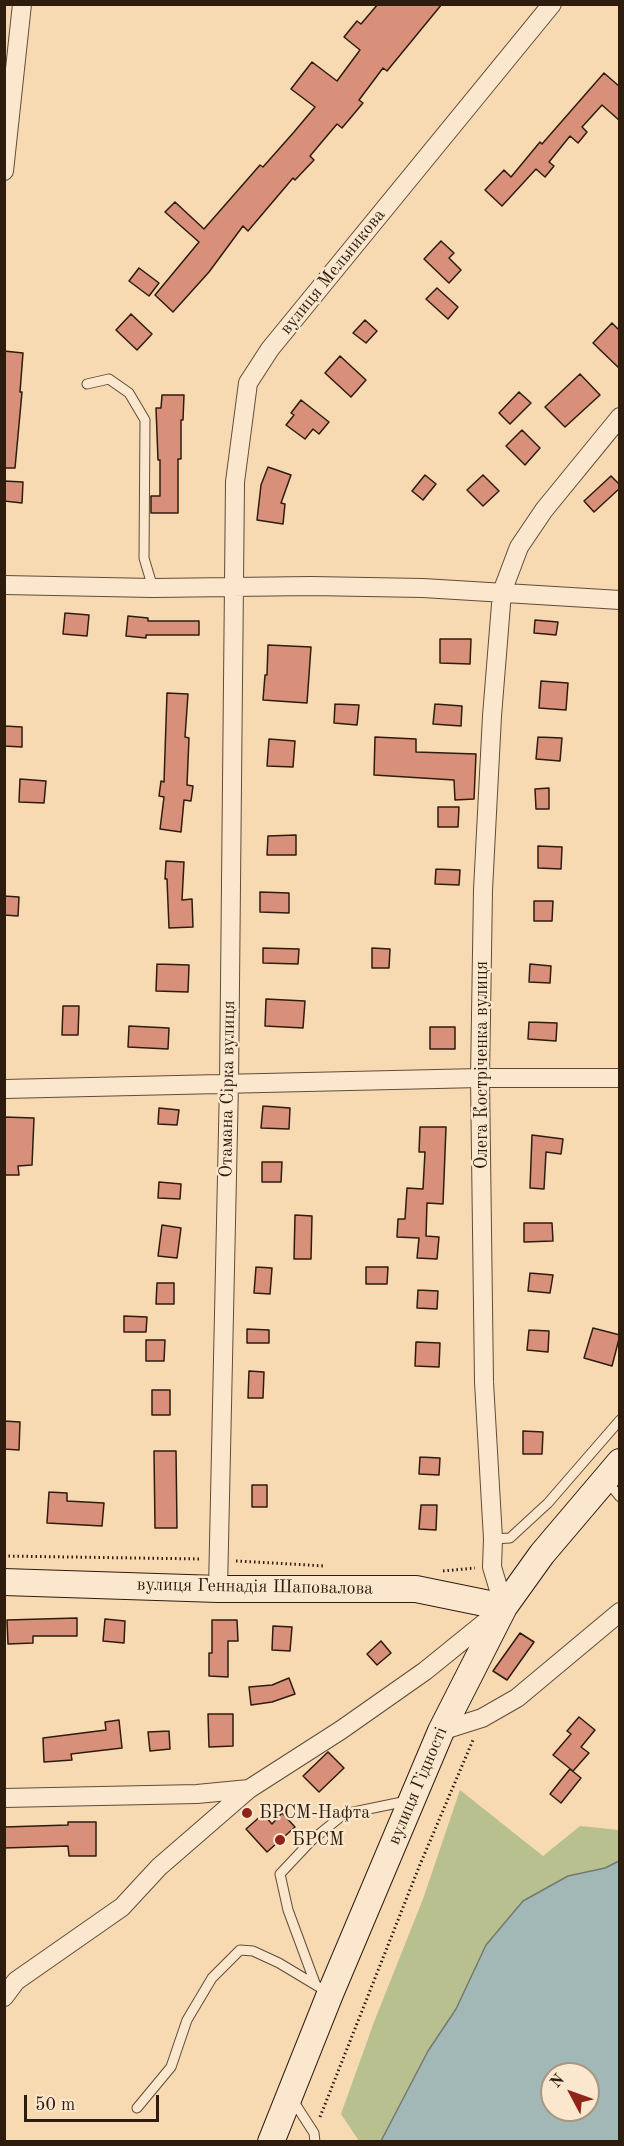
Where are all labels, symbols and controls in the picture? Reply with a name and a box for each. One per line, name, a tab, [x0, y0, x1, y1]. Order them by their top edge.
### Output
street label: вулиця Мельникова	[276, 205, 390, 339]
street label: Олега Костріченка вулиця	[471, 961, 493, 1169]
street label: Отамана Сірка вулиця	[216, 1000, 240, 1178]
street label: вулиця Геннадія Шаповалова	[137, 1574, 373, 1600]
street label: вулиця Гідності	[384, 1724, 452, 1848]
place label: БРСМ-Нафта	[259, 1802, 370, 1824]
marker: БРСМ-Нафта	[240, 1806, 254, 1820]
place label: БРСМ	[292, 1829, 344, 1851]
marker: БРСМ	[273, 1833, 287, 1847]
north arrow	[540, 2062, 600, 2122]
text: N	[548, 2072, 568, 2091]
scale bar	[27, 2083, 162, 2121]
text: 50 m	[35, 2096, 75, 2114]

